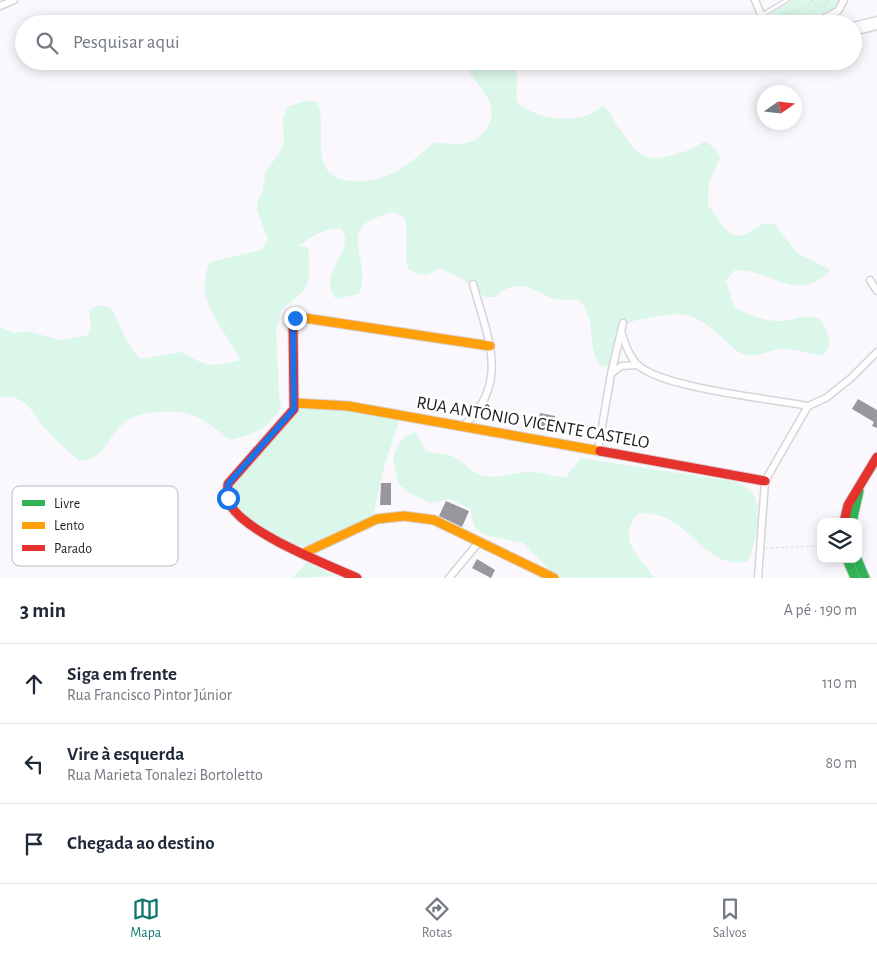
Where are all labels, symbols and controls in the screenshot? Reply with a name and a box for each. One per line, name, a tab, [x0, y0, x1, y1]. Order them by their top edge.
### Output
search box	[15, 15, 862, 70]
icon: search	[33, 29, 61, 57]
text: Pesquisar aqui	[73, 33, 179, 52]
north arrow	[757, 85, 802, 130]
route end	[284, 307, 307, 330]
street label: RUA ANTÔNIO VICENTE CASTELO	[415, 391, 651, 452]
legend	[12, 486, 178, 566]
route start	[217, 487, 240, 510]
text: Livre	[54, 497, 80, 511]
map controls	[817, 518, 862, 563]
button: layers	[817, 518, 862, 563]
text: Lento	[54, 519, 85, 533]
text: Parado	[54, 542, 92, 556]
text: 3 min	[20, 600, 66, 621]
text: A pé · 190 m	[784, 602, 857, 618]
text: Siga em frente	[67, 665, 177, 684]
icon: ahead	[20, 670, 48, 698]
text: 110 m	[822, 675, 857, 691]
text: Rua Francisco Pintor Júnior	[67, 687, 232, 703]
text: Vire à esquerda	[67, 745, 184, 764]
icon: left	[20, 750, 48, 778]
text: 80 m	[826, 755, 857, 771]
text: Rua Marieta Tonalezi Bortoletto	[67, 767, 263, 783]
icon: arrive	[20, 830, 48, 858]
text: Chegada ao destino	[67, 834, 215, 853]
tab: Mapa	[130, 895, 161, 942]
tab: Rotas	[422, 895, 452, 942]
tab: Salvos	[713, 895, 747, 942]

